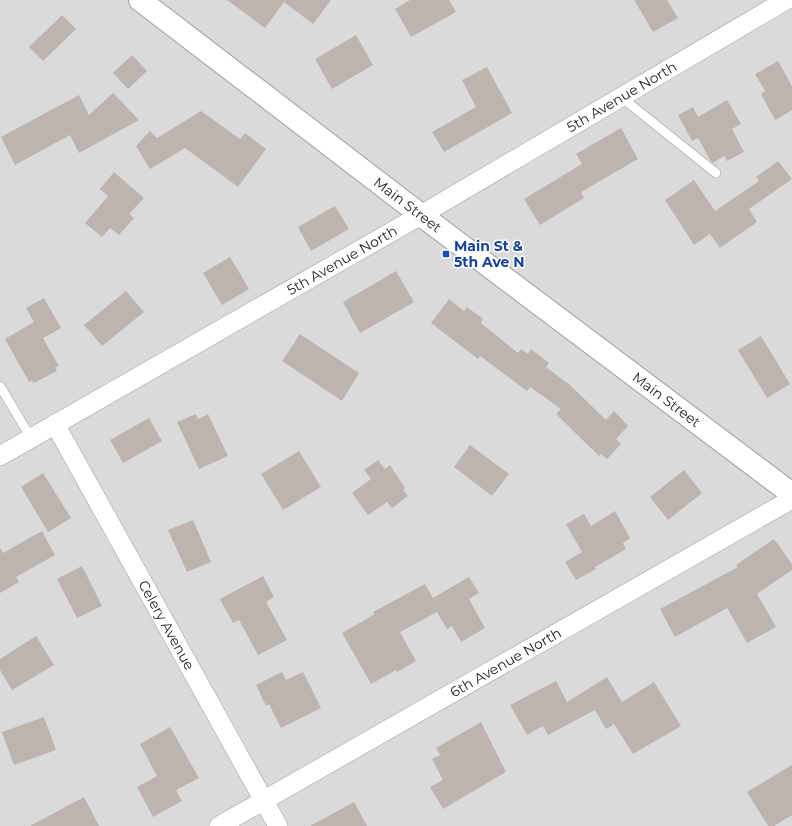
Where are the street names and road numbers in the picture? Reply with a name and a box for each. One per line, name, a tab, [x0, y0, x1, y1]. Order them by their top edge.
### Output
street label: 5th Avenue North	[563, 57, 680, 136]
street label: Main Street	[370, 173, 446, 237]
street label: 5th Avenue North	[283, 222, 400, 299]
street label: Main Street	[629, 368, 705, 431]
street label: Celery Avenue	[134, 577, 199, 673]
street label: 6th Avenue North	[447, 624, 564, 701]

